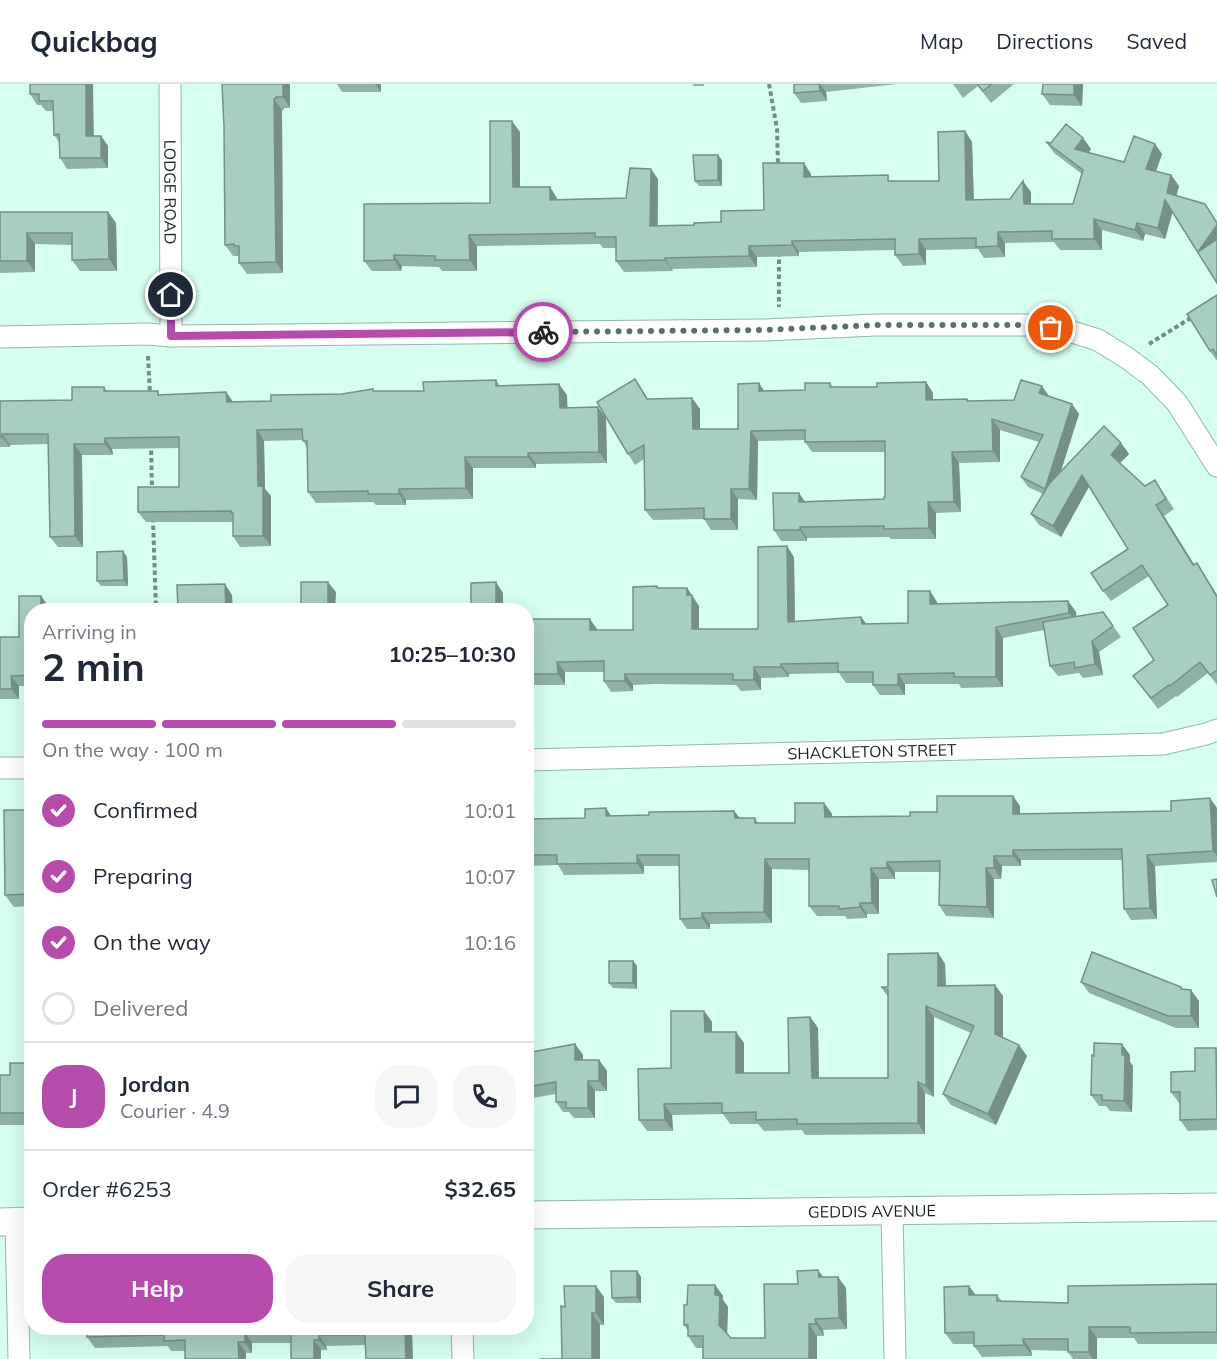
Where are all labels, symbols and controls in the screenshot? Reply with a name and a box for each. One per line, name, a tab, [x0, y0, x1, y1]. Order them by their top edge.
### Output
text: Quickbag	[30, 24, 158, 59]
text: Map	[920, 28, 963, 54]
text: Directions	[996, 28, 1093, 54]
text: Saved	[1126, 28, 1187, 54]
street label: LODGE ROAD	[160, 140, 181, 244]
pin	[145, 269, 196, 320]
icon: home	[154, 278, 187, 311]
courier	[513, 302, 573, 362]
pin	[1025, 302, 1076, 353]
icon: bag	[1034, 311, 1067, 344]
icon: bike	[527, 316, 560, 349]
text: Arriving in	[42, 619, 137, 644]
text: 10:25–10:30	[388, 640, 516, 668]
text: 2 min	[42, 642, 145, 691]
text: On the way · 100 m	[42, 737, 223, 762]
street label: SHACKLETON STREET	[787, 739, 957, 763]
icon: check	[42, 794, 75, 827]
text: Confirmed	[93, 796, 198, 824]
text: 10:01	[463, 798, 516, 823]
icon: check	[42, 860, 75, 893]
text: Preparing	[93, 862, 193, 890]
text: 10:07	[463, 864, 516, 889]
icon: check	[42, 926, 75, 959]
text: On the way	[93, 928, 211, 956]
text: 10:16	[463, 930, 516, 955]
text: Delivered	[93, 994, 188, 1022]
button: chat	[375, 1065, 438, 1128]
button: phone	[453, 1065, 516, 1128]
text: Jordan	[120, 1070, 190, 1098]
text: J	[70, 1082, 77, 1110]
text: Courier · 4.9	[120, 1098, 230, 1123]
text: Order #6253	[42, 1175, 172, 1203]
text: $32.65	[445, 1175, 516, 1203]
street label: GEDDIS AVENUE	[808, 1200, 936, 1222]
button: Help	[42, 1254, 273, 1323]
button: Share	[285, 1254, 516, 1323]

